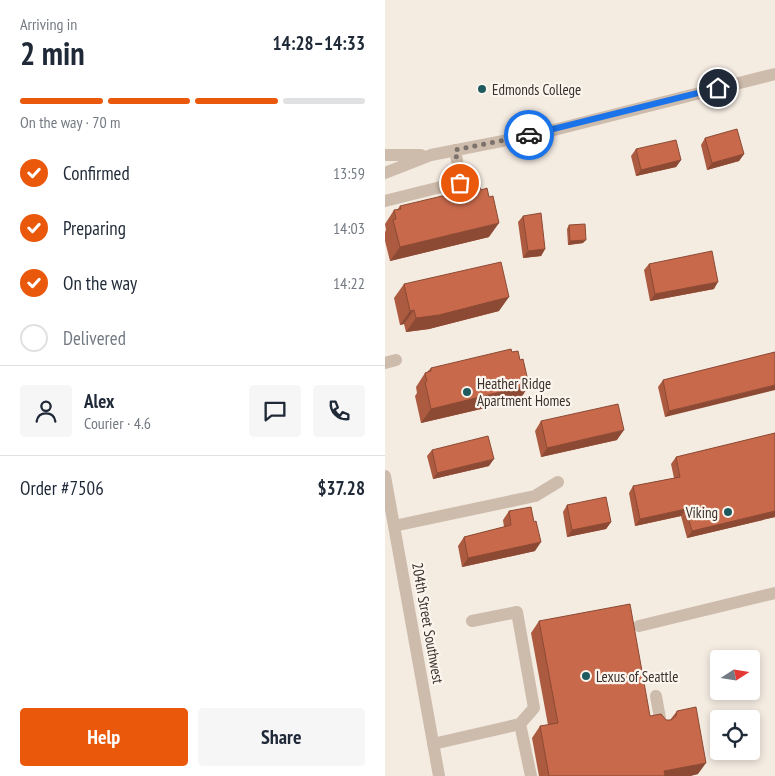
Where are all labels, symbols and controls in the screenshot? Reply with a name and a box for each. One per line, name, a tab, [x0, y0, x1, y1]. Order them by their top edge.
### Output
text: Arriving in	[20, 14, 77, 34]
text: 14:28–14:33	[272, 31, 365, 55]
text: 2 min	[20, 32, 85, 74]
pin	[697, 67, 739, 109]
icon: home	[704, 74, 732, 102]
place label: Edmonds College	[492, 80, 581, 99]
marker: Edmonds College	[476, 83, 488, 95]
courier	[504, 110, 554, 160]
text: On the way · 70 m	[20, 112, 120, 132]
icon: car	[515, 121, 543, 149]
icon: check	[20, 159, 48, 187]
text: Confirmed	[63, 161, 130, 185]
pin	[439, 162, 481, 204]
text: 13:59	[333, 163, 365, 183]
icon: bag	[446, 169, 474, 197]
icon: check	[20, 214, 48, 242]
text: Preparing	[63, 216, 126, 240]
text: 14:03	[333, 218, 365, 238]
icon: check	[20, 269, 48, 297]
text: On the way	[63, 271, 137, 295]
text: 14:22	[333, 273, 365, 293]
text: Delivered	[63, 326, 126, 350]
place label: Heather Ridge Apartment Homes	[477, 374, 571, 410]
button: person	[20, 385, 72, 437]
button: chat	[249, 385, 301, 437]
button: phone	[313, 385, 365, 437]
marker: Heather Ridge Apartment Homes	[461, 386, 473, 398]
text: Alex	[84, 389, 114, 413]
text: Courier · 4.6	[84, 413, 151, 433]
text: Order #7506	[20, 476, 104, 500]
text: $37.28	[317, 476, 365, 500]
place label: Viking	[685, 503, 718, 522]
marker: Viking	[722, 506, 734, 518]
street label: 204th Street Southwest	[408, 561, 448, 685]
north arrow	[710, 650, 760, 700]
map controls	[710, 650, 760, 760]
place label: Lexus of Seattle	[596, 667, 678, 686]
marker: Lexus of Seattle	[580, 670, 592, 682]
button: Help	[20, 708, 188, 766]
button: Share	[198, 708, 365, 766]
button: locate	[710, 710, 760, 760]

